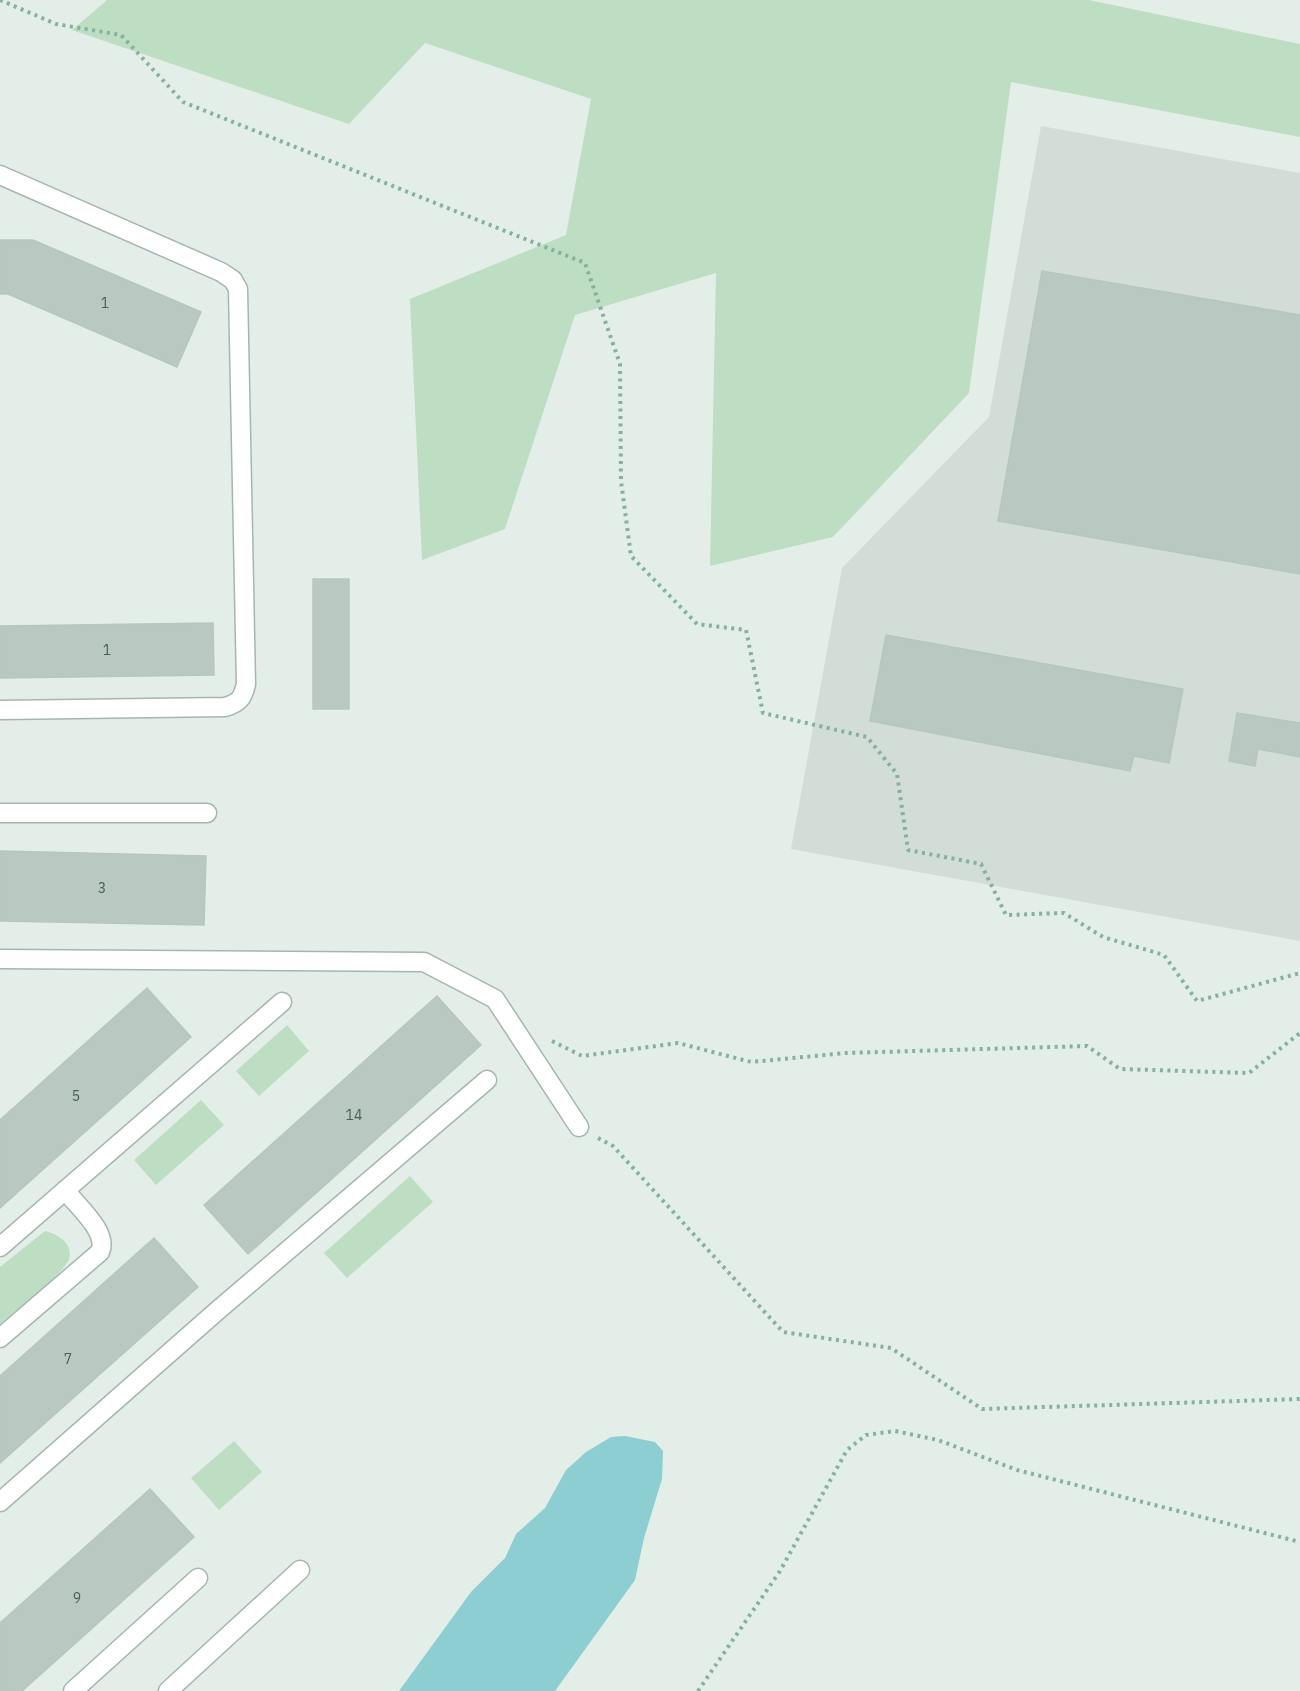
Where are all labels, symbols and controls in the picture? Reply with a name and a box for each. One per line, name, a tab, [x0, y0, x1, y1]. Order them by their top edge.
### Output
house number: 1	[101, 294, 109, 312]
house number: 1	[103, 641, 111, 659]
house number: 3	[98, 879, 106, 897]
house number: 5	[72, 1087, 80, 1105]
house number: 14	[346, 1106, 362, 1124]
house number: 7	[64, 1350, 72, 1368]
house number: 9	[73, 1589, 81, 1607]

